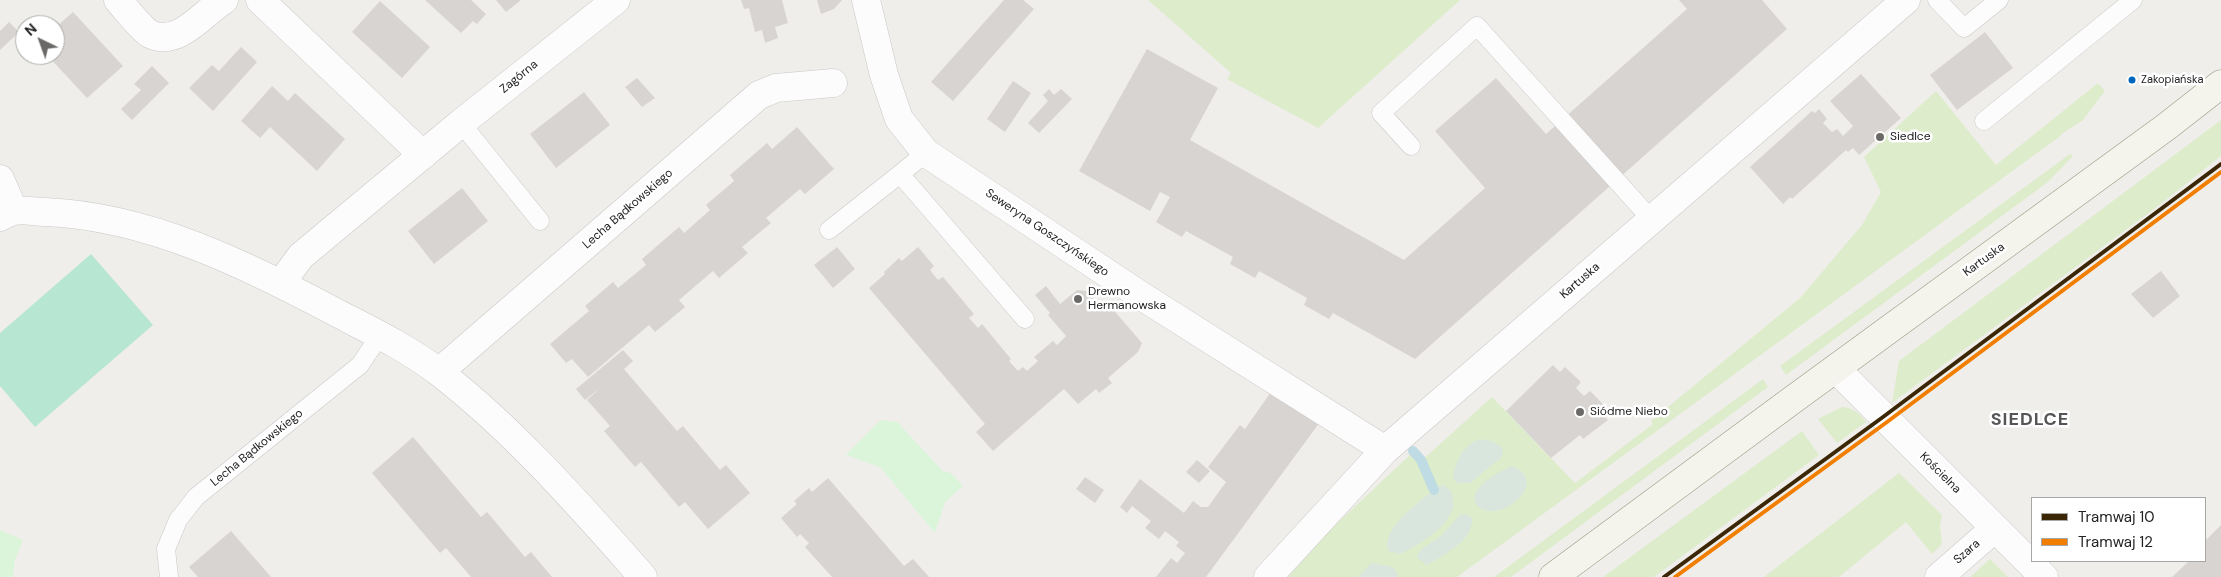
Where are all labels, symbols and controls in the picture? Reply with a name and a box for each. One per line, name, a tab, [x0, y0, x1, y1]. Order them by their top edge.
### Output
north arrow	[15, 15, 65, 65]
text: N	[21, 19, 40, 40]
street label: Zagórna	[497, 57, 541, 97]
place label: Zakopiańska	[2141, 73, 2203, 87]
marker: Zakopiańska	[2127, 75, 2137, 85]
place label: Siedlce	[1890, 130, 1931, 144]
marker: Siedlce	[1874, 131, 1886, 143]
street label: Lecha Bądkowskiego	[580, 166, 676, 252]
street label: Seweryna Goszczyńskiego	[982, 186, 1112, 280]
street label: Kartuska	[1960, 240, 2008, 280]
street label: Kartuska	[1557, 260, 1603, 302]
place label: Drewno Hermanowska	[1088, 285, 1166, 313]
marker: Drewno Hermanowska	[1072, 293, 1084, 305]
place label: Siódme Niebo	[1590, 405, 1668, 419]
street label: Lecha Bądkowskiego	[208, 406, 306, 490]
marker: Siódme Niebo	[1574, 406, 1586, 418]
district label: SIEDLCE	[1990, 409, 2070, 431]
street label: Kościelna	[1916, 449, 1964, 497]
legend	[2031, 497, 2206, 562]
text: Tramwaj 10	[2078, 507, 2155, 527]
text: Tramwaj 12	[2078, 532, 2153, 552]
street label: Szara	[1951, 537, 1983, 567]

